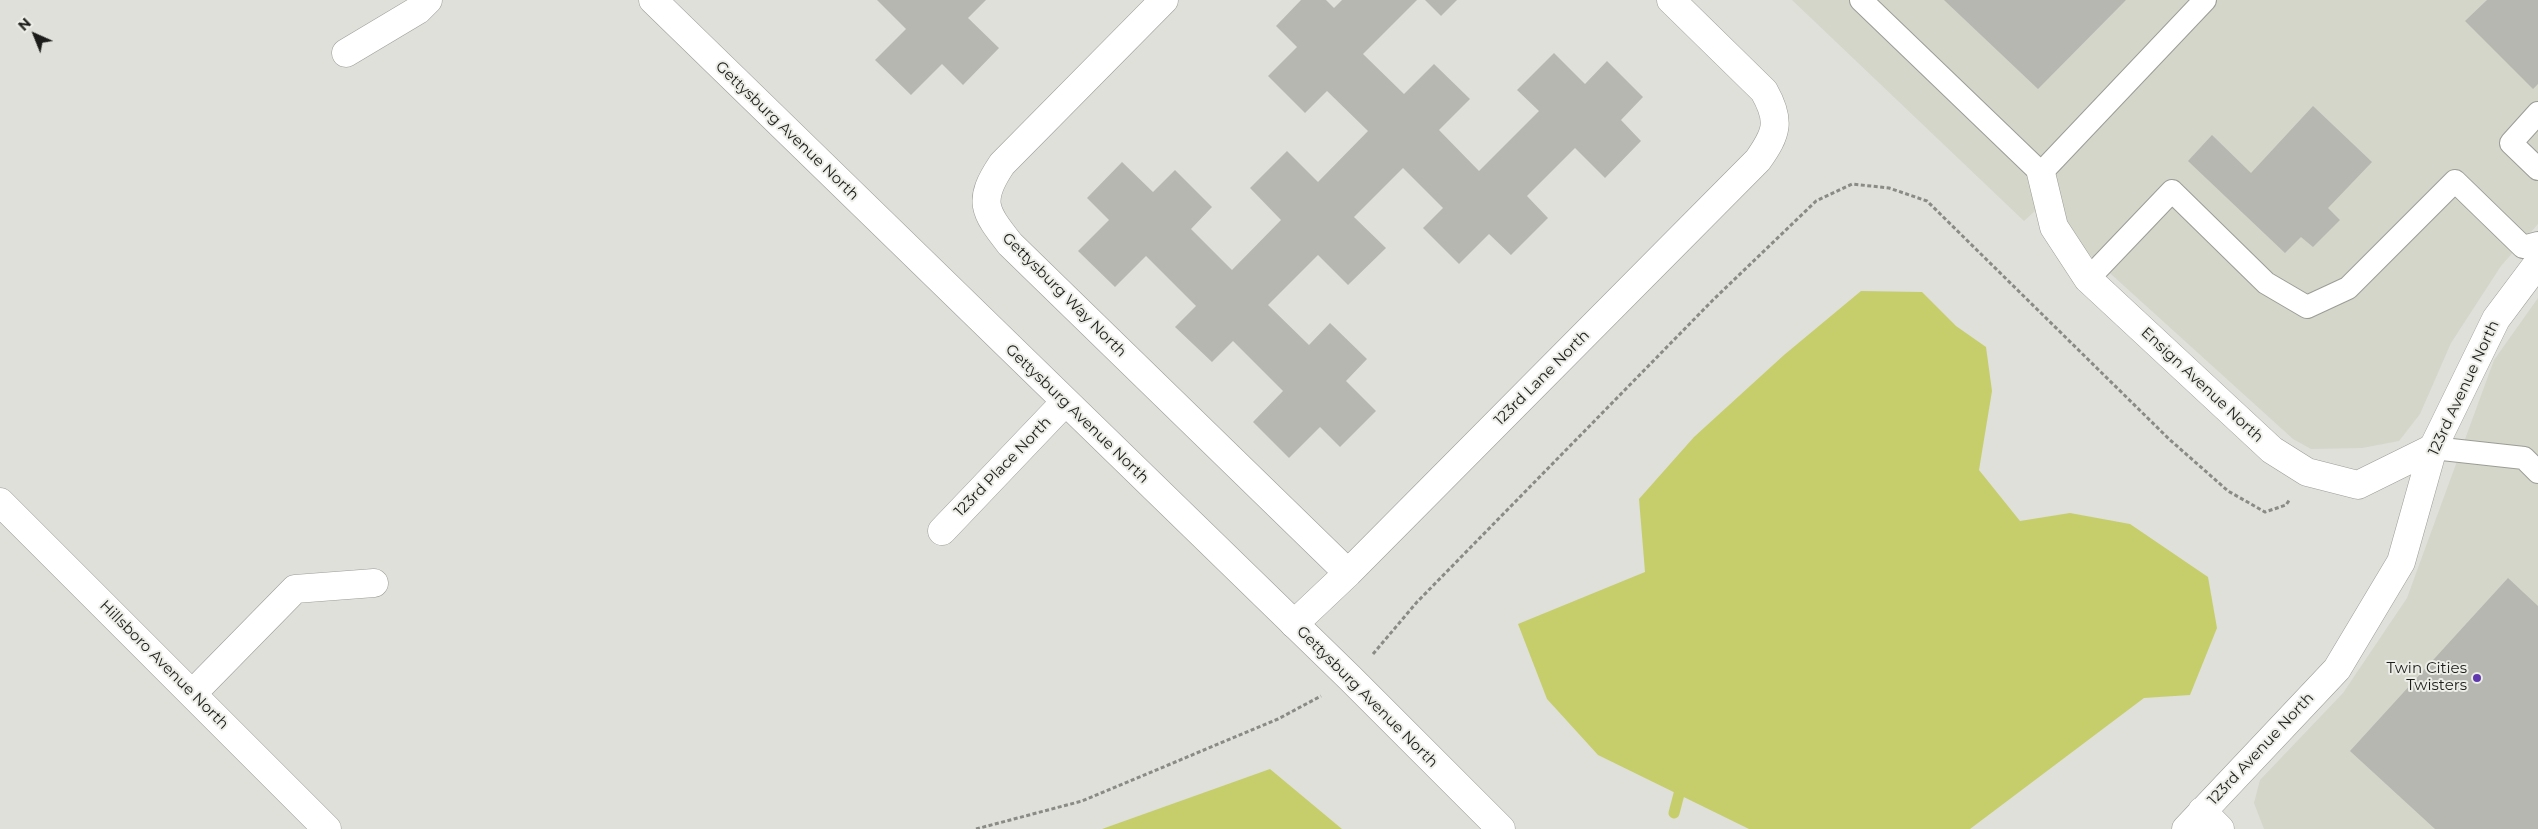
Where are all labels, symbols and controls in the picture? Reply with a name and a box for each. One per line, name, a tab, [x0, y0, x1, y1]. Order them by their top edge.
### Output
north arrow	[10, 10, 60, 60]
text: N	[14, 14, 35, 35]
street label: Gettysburg Avenue North	[712, 58, 862, 204]
street label: Gettysburg Way North	[998, 229, 1130, 361]
street label: 123rd Avenue North	[2425, 318, 2503, 458]
street label: Ensign Avenue North	[2137, 324, 2267, 446]
street label: 123rd Lane North	[1491, 327, 1593, 429]
street label: Gettysburg Avenue North	[1002, 341, 1152, 487]
street label: 123rd Place North	[951, 414, 1055, 520]
street label: Hillsboro Avenue North	[96, 597, 232, 733]
street label: Gettysburg Avenue North	[1293, 623, 1441, 771]
place label: Twin Cities Twisters	[2387, 660, 2467, 695]
marker: Twin Cities Twisters	[2471, 672, 2483, 684]
street label: 123rd Avenue North	[2204, 689, 2318, 809]

